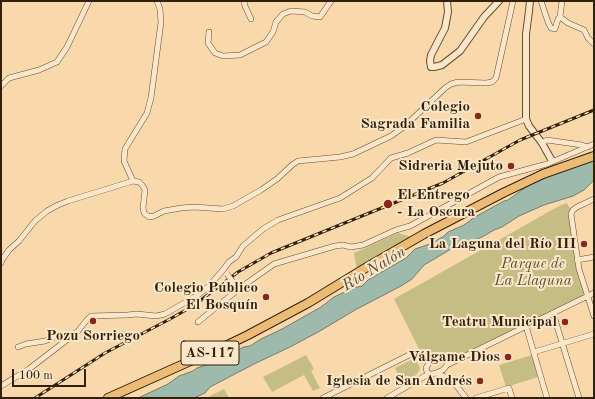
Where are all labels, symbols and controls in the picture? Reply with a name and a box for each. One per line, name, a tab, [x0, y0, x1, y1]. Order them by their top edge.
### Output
place label: Colegio Sagrada Familia	[360, 98, 470, 133]
marker: Colegio Sagrada Familia	[473, 111, 483, 121]
place label: Sidreria Mejuto	[398, 157, 503, 175]
marker: Sidreria Mejuto	[506, 161, 516, 171]
place label: El Entrego - La Oscura	[397, 186, 475, 221]
marker: El Entrego - La Oscura	[382, 198, 394, 210]
place label: La Laguna del Río III	[429, 235, 576, 253]
marker: La Laguna del Río III	[579, 239, 589, 249]
water label: Río Nalón	[339, 242, 409, 296]
park label: Parque de La Llaguna	[494, 255, 572, 290]
place label: Colegio Público El Bosquín	[154, 279, 258, 314]
marker: Colegio Público El Bosquín	[261, 292, 271, 302]
place label: Teatru Municipal	[442, 313, 557, 331]
marker: Pozu Sorriego	[88, 316, 98, 326]
marker: Teatru Municipal	[560, 317, 570, 327]
place label: Pozu Sorriego	[46, 327, 140, 345]
road number: AS-117	[181, 341, 239, 365]
place label: Válgame Dios	[408, 348, 500, 366]
marker: Válgame Dios	[503, 352, 513, 362]
scale bar	[14, 361, 88, 387]
text: 100 m	[19, 370, 53, 382]
place label: Iglesia de San Andrés	[326, 372, 472, 390]
marker: Iglesia de San Andrés	[475, 376, 485, 386]

